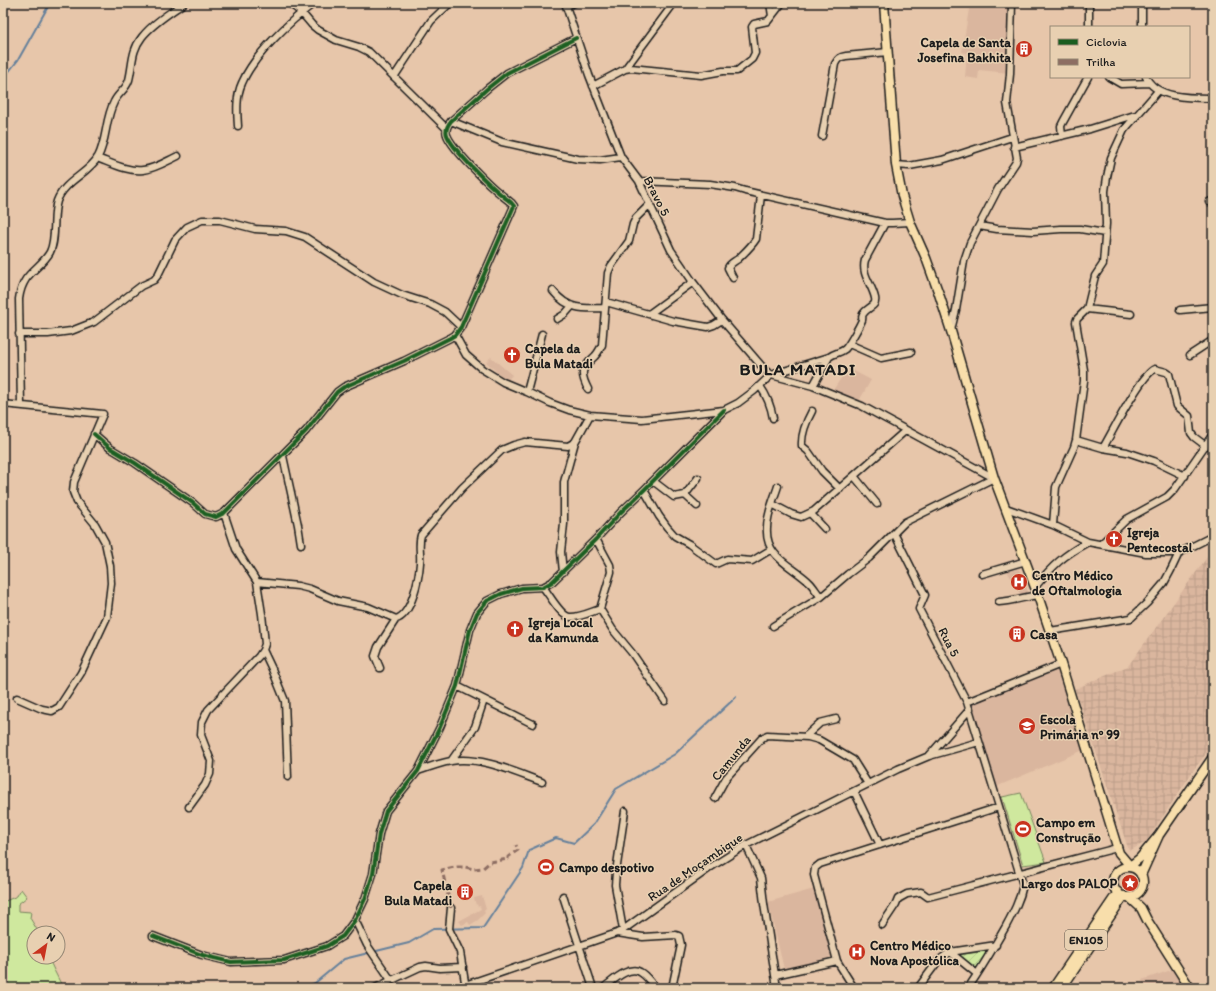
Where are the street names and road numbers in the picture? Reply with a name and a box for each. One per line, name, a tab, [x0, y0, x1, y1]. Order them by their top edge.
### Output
street label: Bravo 5	[641, 174, 673, 219]
street label: Rua 5	[935, 625, 963, 659]
street label: Camunda	[708, 732, 754, 784]
street label: Rua de Moçambique	[645, 830, 745, 904]
road number: EN105	[1065, 930, 1107, 950]

